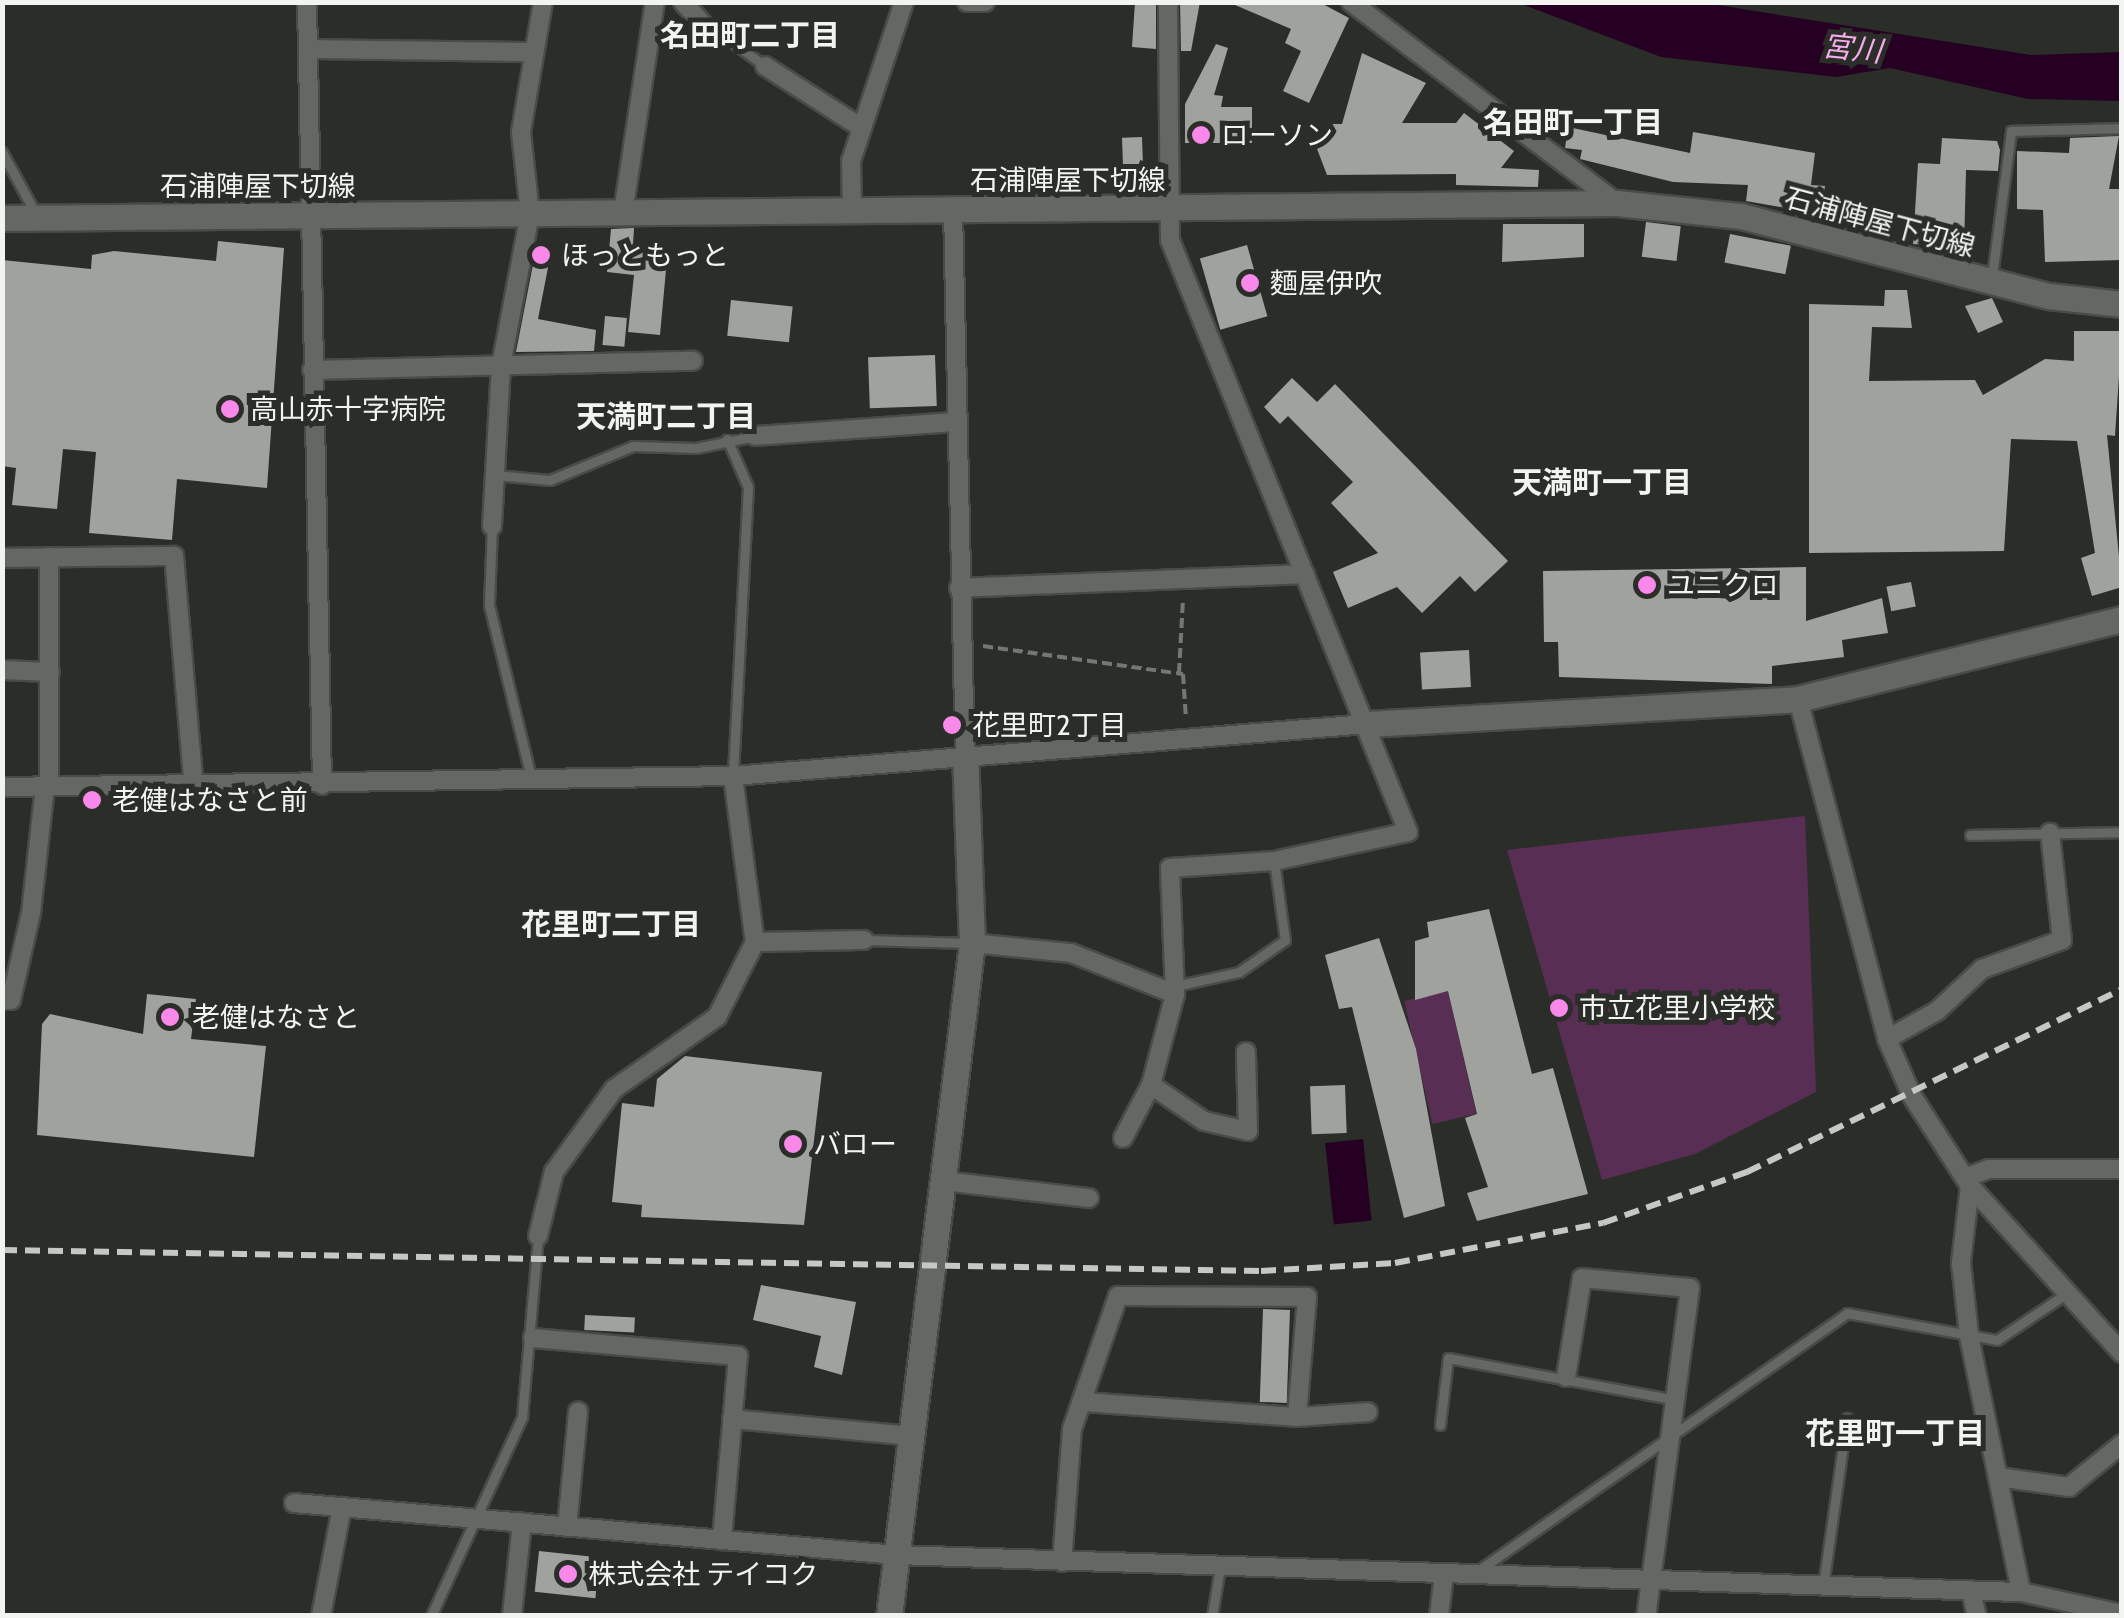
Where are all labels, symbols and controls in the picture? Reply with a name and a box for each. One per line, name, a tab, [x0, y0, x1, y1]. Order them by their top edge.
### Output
district label: 名田町二丁目	[660, 18, 840, 54]
water label: 宮川	[1820, 28, 1884, 70]
district label: 名田町一丁目	[1483, 105, 1663, 141]
place label: ローソン	[1221, 118, 1333, 152]
marker: ローソン	[1190, 124, 1212, 146]
street label: 石浦陣屋下切線	[970, 163, 1166, 197]
street label: 石浦陣屋下切線	[160, 169, 356, 203]
street label: 石浦陣屋下切線	[1781, 180, 1979, 264]
place label: ほっともっと	[561, 238, 729, 272]
marker: ほっともっと	[530, 244, 552, 266]
place label: 麵屋伊吹	[1270, 266, 1382, 300]
marker: 麵屋伊吹	[1239, 272, 1261, 294]
place label: 高山赤十字病院	[250, 392, 446, 426]
marker: 高山赤十字病院	[219, 398, 241, 420]
district label: 天満町二丁目	[576, 399, 756, 435]
district label: 天満町一丁目	[1512, 465, 1692, 501]
place label: ユニクロ	[1667, 568, 1779, 602]
marker: ユニクロ	[1636, 574, 1658, 596]
place label: 花里町2丁目	[972, 708, 1127, 742]
marker: 花里町2丁目	[941, 714, 963, 736]
place label: 老健はなさと前	[112, 783, 308, 817]
marker: 老健はなさと前	[81, 789, 103, 811]
district label: 花里町二丁目	[521, 907, 701, 943]
place label: 市立花里小学校	[1579, 991, 1775, 1025]
marker: 市立花里小学校	[1548, 997, 1570, 1019]
place label: 老健はなさと	[192, 1000, 360, 1034]
marker: 老健はなさと	[157, 1004, 183, 1030]
place label: バロー	[813, 1127, 897, 1161]
marker: バロー	[782, 1133, 804, 1155]
district label: 花里町一丁目	[1805, 1416, 1985, 1452]
place label: 株式会社 テイコク	[588, 1557, 818, 1591]
marker: 株式会社 テイコク	[557, 1563, 579, 1585]

